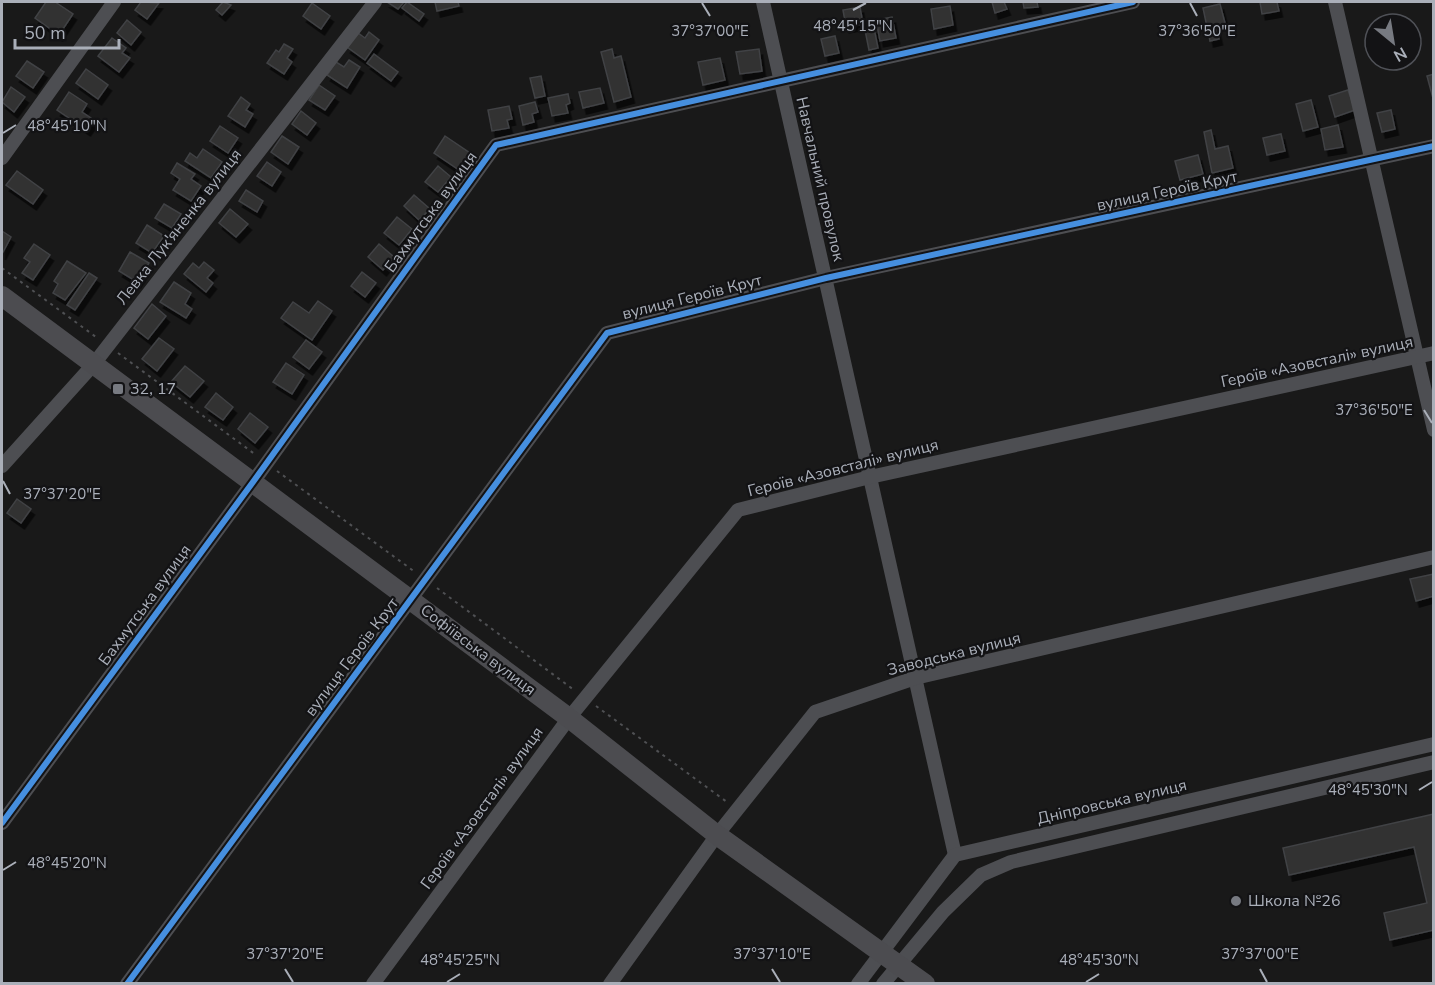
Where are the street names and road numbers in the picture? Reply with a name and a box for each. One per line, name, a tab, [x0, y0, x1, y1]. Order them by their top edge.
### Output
street label: Навчальний провулок	[790, 95, 850, 264]
street label: Левка Лук'яненка вулиця	[111, 144, 247, 310]
street label: Бахмутська вулиця	[380, 147, 482, 277]
street label: вулиця Героїв Крут	[1095, 165, 1240, 217]
street label: вулиця Героїв Крут	[620, 269, 765, 325]
street label: Героїв «Азовсталі» вулиця	[1219, 331, 1415, 393]
street label: Героїв «Азовсталі» вулиця	[745, 434, 941, 502]
street label: Бахмутська вулиця	[94, 540, 196, 670]
street label: вулиця Героїв Крут	[300, 592, 404, 721]
street label: Софіївська вулиця	[416, 599, 540, 701]
street label: Заводська вулиця	[885, 627, 1023, 681]
street label: Героїв «Азовсталі» вулиця	[416, 722, 548, 894]
street label: Дніпровська вулиця	[1035, 774, 1189, 830]

